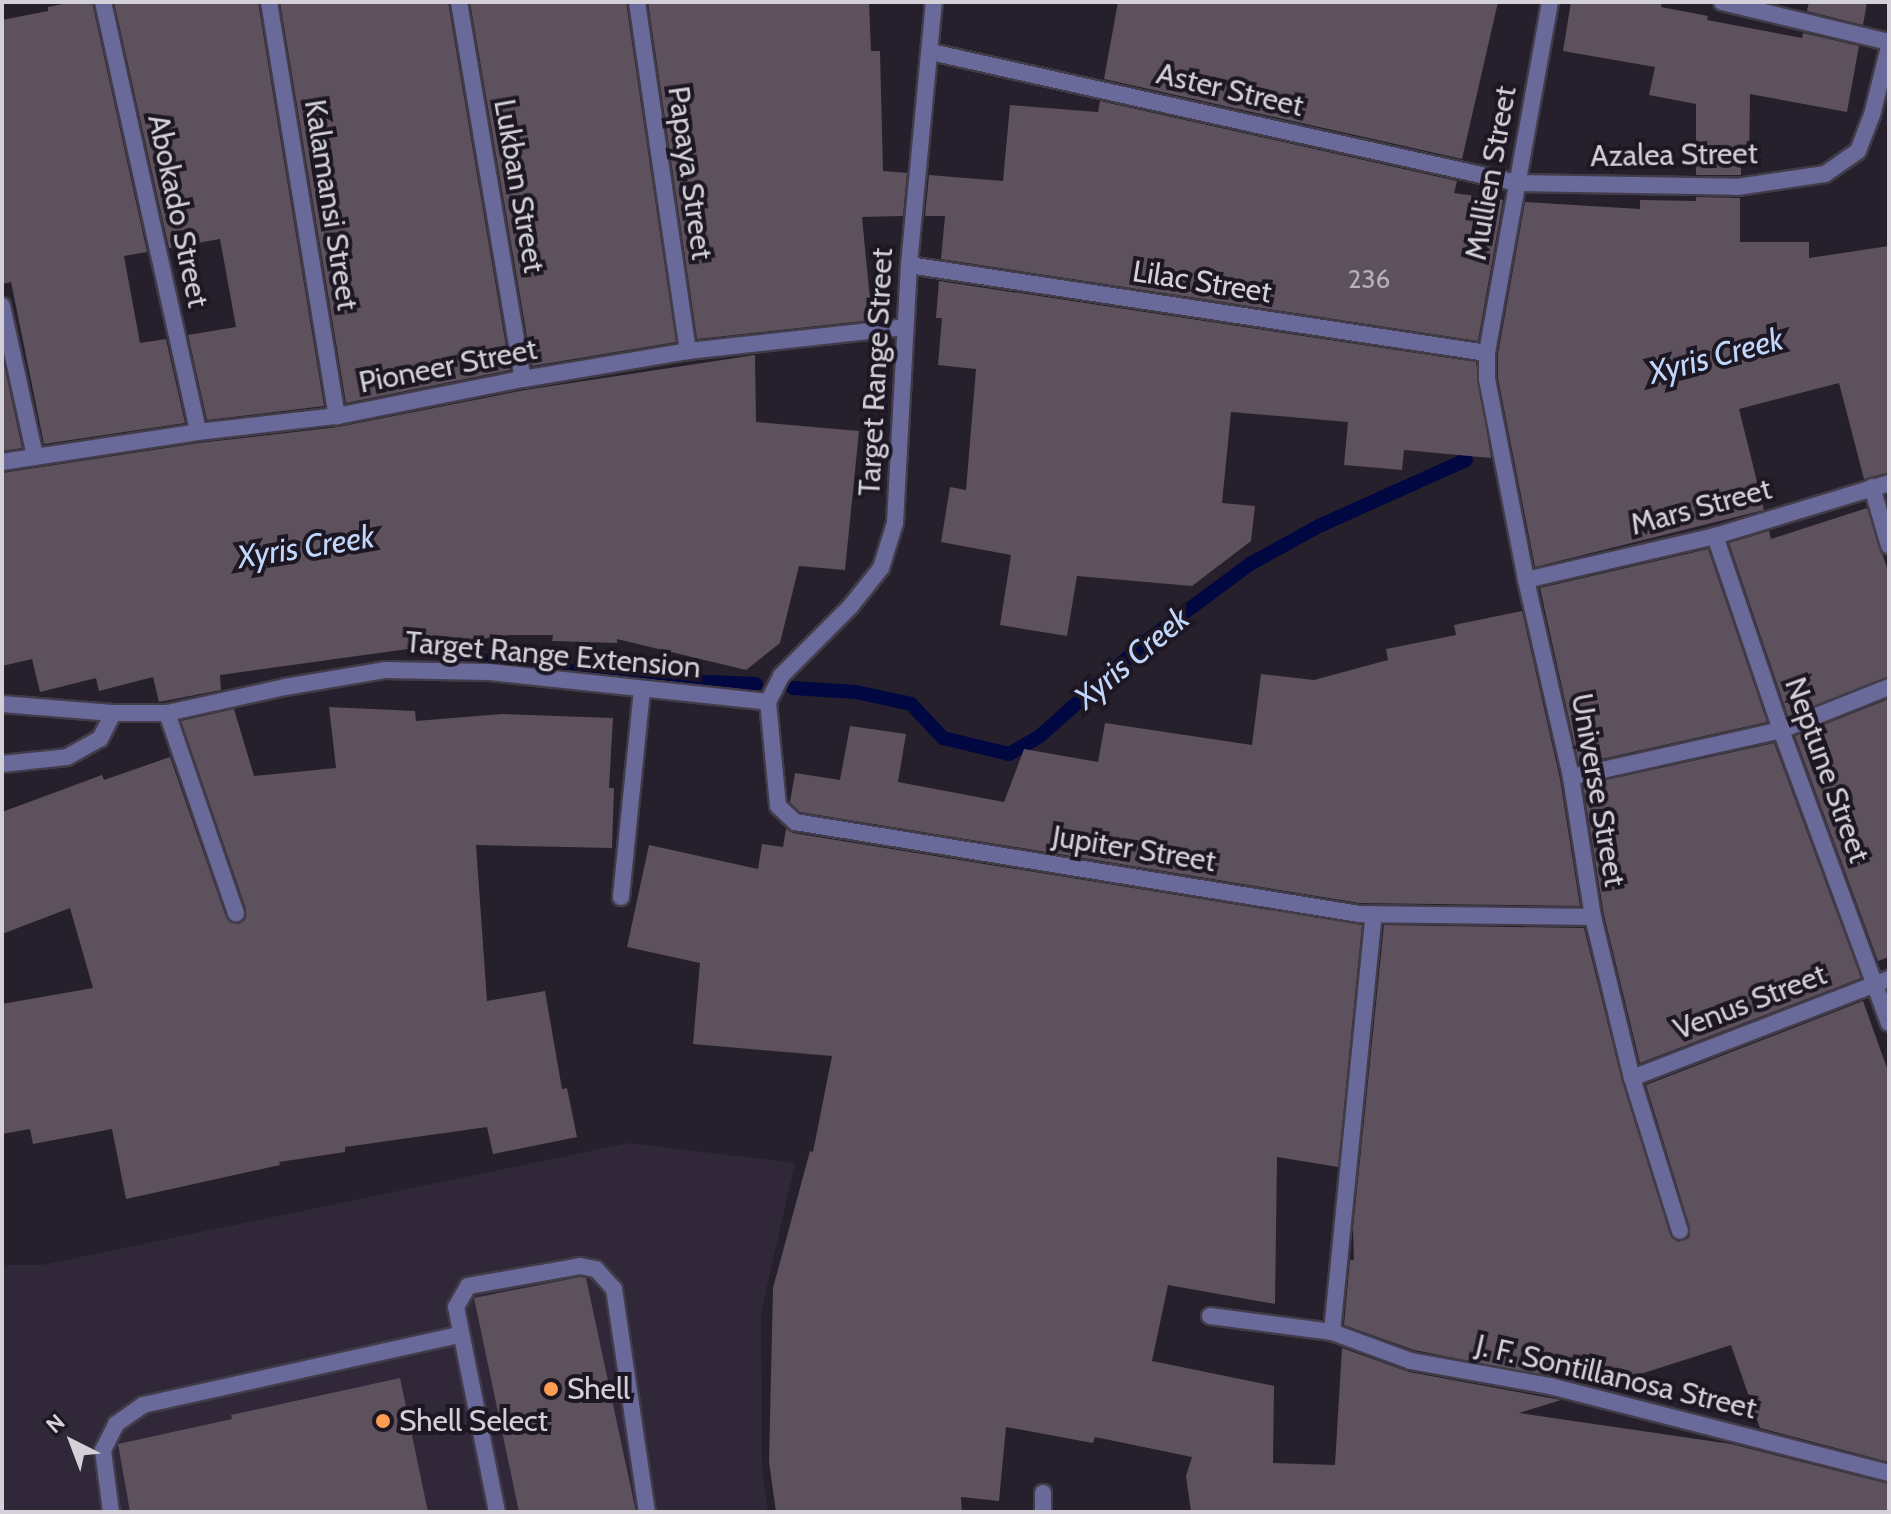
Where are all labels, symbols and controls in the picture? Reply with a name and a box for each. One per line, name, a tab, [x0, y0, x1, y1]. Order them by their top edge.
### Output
street label: Aster Street	[1153, 56, 1307, 124]
street label: Mullien Street	[1458, 83, 1524, 263]
street label: Papaya Street	[660, 84, 720, 262]
street label: Lukban Street	[486, 96, 552, 276]
street label: Kalamansi Street	[297, 97, 365, 313]
street label: Abokado Street	[140, 111, 216, 311]
street label: Azalea Street	[1590, 136, 1758, 174]
street label: Target Range Street	[852, 247, 900, 497]
street label: Lilac Street	[1130, 253, 1274, 311]
house number: 236	[1348, 264, 1390, 296]
water label: Xyris Creek	[1644, 320, 1788, 392]
street label: Pioneer Street	[356, 331, 540, 401]
street label: Mars Street	[1627, 471, 1775, 543]
water label: Xyris Creek	[235, 517, 377, 577]
water label: Xyris Creek	[1067, 599, 1197, 717]
street label: Target Range Extension	[404, 624, 702, 686]
street label: Neptune Street	[1777, 673, 1877, 867]
street label: Universe Street	[1563, 691, 1633, 889]
street label: Jupiter Street	[1050, 818, 1218, 880]
street label: Venus Street	[1669, 956, 1831, 1048]
street label: J. F. Sontillanosa Street	[1472, 1327, 1760, 1427]
place label: Shell	[567, 1371, 630, 1407]
marker: Shell	[542, 1380, 560, 1398]
north arrow	[32, 1402, 112, 1482]
place label: Shell Select	[399, 1403, 548, 1439]
text: N	[41, 1409, 70, 1439]
marker: Shell Select	[374, 1412, 392, 1430]

